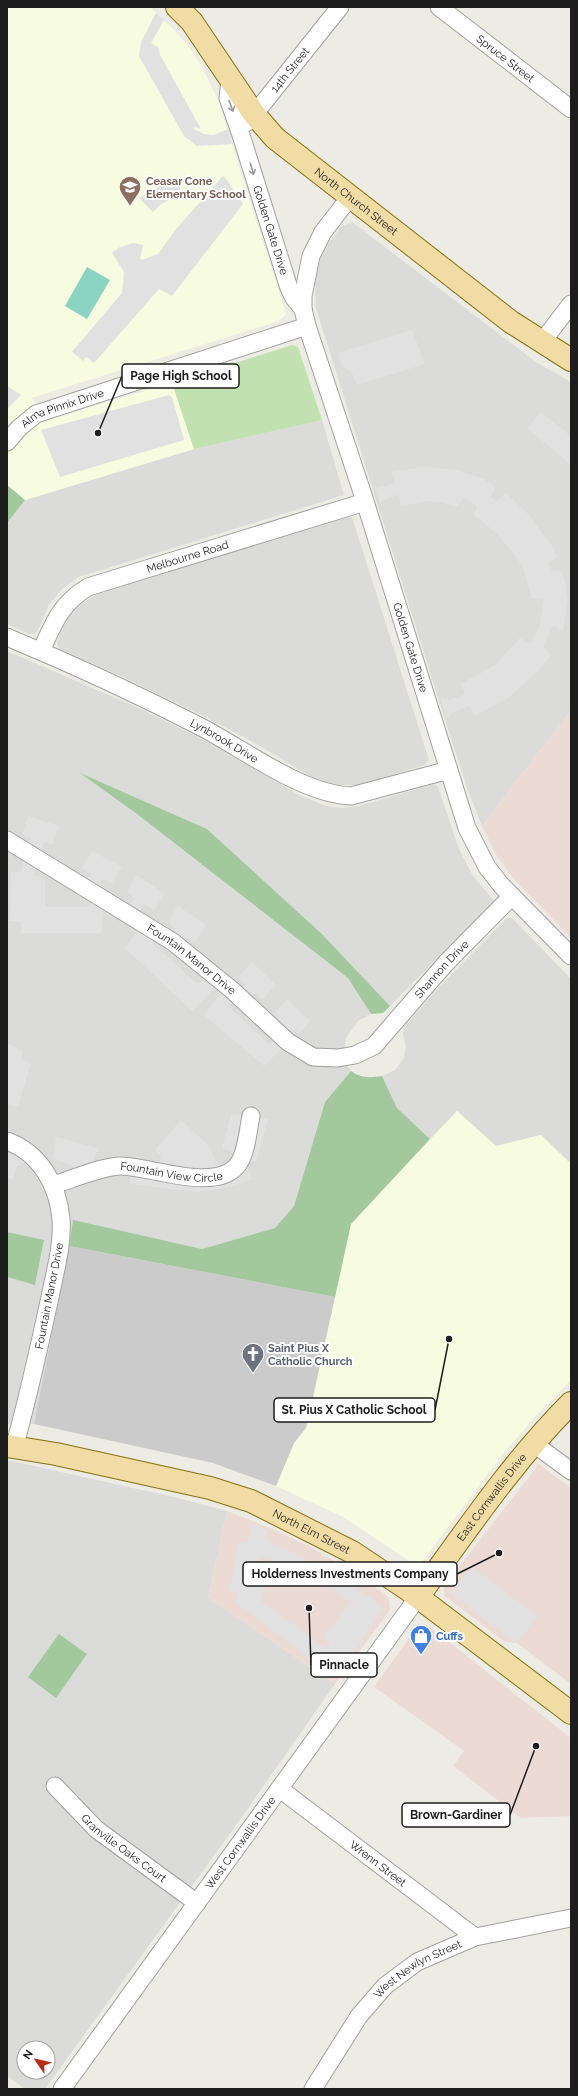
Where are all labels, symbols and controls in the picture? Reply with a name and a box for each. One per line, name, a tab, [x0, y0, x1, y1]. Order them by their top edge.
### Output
street label: Spruce Street	[474, 32, 537, 85]
street label: 14th Street	[268, 45, 312, 95]
one-way arrow	[227, 100, 235, 112]
one-way arrow	[249, 163, 256, 176]
street label: North Church Street	[312, 165, 400, 238]
school or university icon: Ceasar Cone Elementary School	[117, 174, 143, 207]
place label: Ceasar Cone Elementary School	[146, 175, 246, 201]
street label: Golden Gate Drive	[250, 184, 291, 277]
callout: Page High School	[122, 364, 239, 388]
text: Page High School	[130, 369, 232, 383]
street label: Alma Pinnix Drive	[19, 386, 106, 431]
street label: Melbourne Road	[145, 538, 230, 576]
street label: Golden Gate Drive	[390, 601, 430, 694]
street label: Lynbrook Drive	[188, 717, 261, 766]
street label: Fountain Manor Drive	[145, 922, 239, 998]
street label: Shannon Drive	[412, 937, 472, 1001]
street label: Fountain View Circle	[120, 1160, 225, 1185]
street label: Fountain Manor Drive	[33, 1241, 66, 1350]
church icon: Saint Pius X Catholic Church	[240, 1341, 266, 1374]
place label: Saint Pius X Catholic Church	[268, 1342, 353, 1368]
callout: St. Pius X Catholic School	[274, 1398, 435, 1422]
text: St. Pius X Catholic School	[282, 1403, 427, 1417]
street label: East Cornwallis Drive	[454, 1451, 530, 1544]
street label: North Elm Street	[270, 1507, 352, 1557]
callout: Holderness Investments Company	[243, 1562, 457, 1586]
text: Holderness Investments Company	[251, 1567, 449, 1581]
shop icon: Cuffs	[408, 1623, 434, 1656]
place label: Cuffs	[436, 1630, 463, 1643]
callout: Pinnacle	[311, 1653, 377, 1677]
text: Pinnacle	[319, 1658, 369, 1672]
street label: West Cornwallis Drive	[203, 1794, 279, 1892]
callout: Brown-Gardiner	[402, 1803, 510, 1827]
text: Brown-Gardiner	[410, 1808, 502, 1822]
street label: Granville Oaks Court	[78, 1812, 169, 1885]
street label: Wrenn Street	[347, 1838, 409, 1890]
street label: West Newlyn Street	[372, 1937, 464, 2001]
north arrow	[16, 2040, 56, 2080]
text: N	[20, 2048, 36, 2062]

